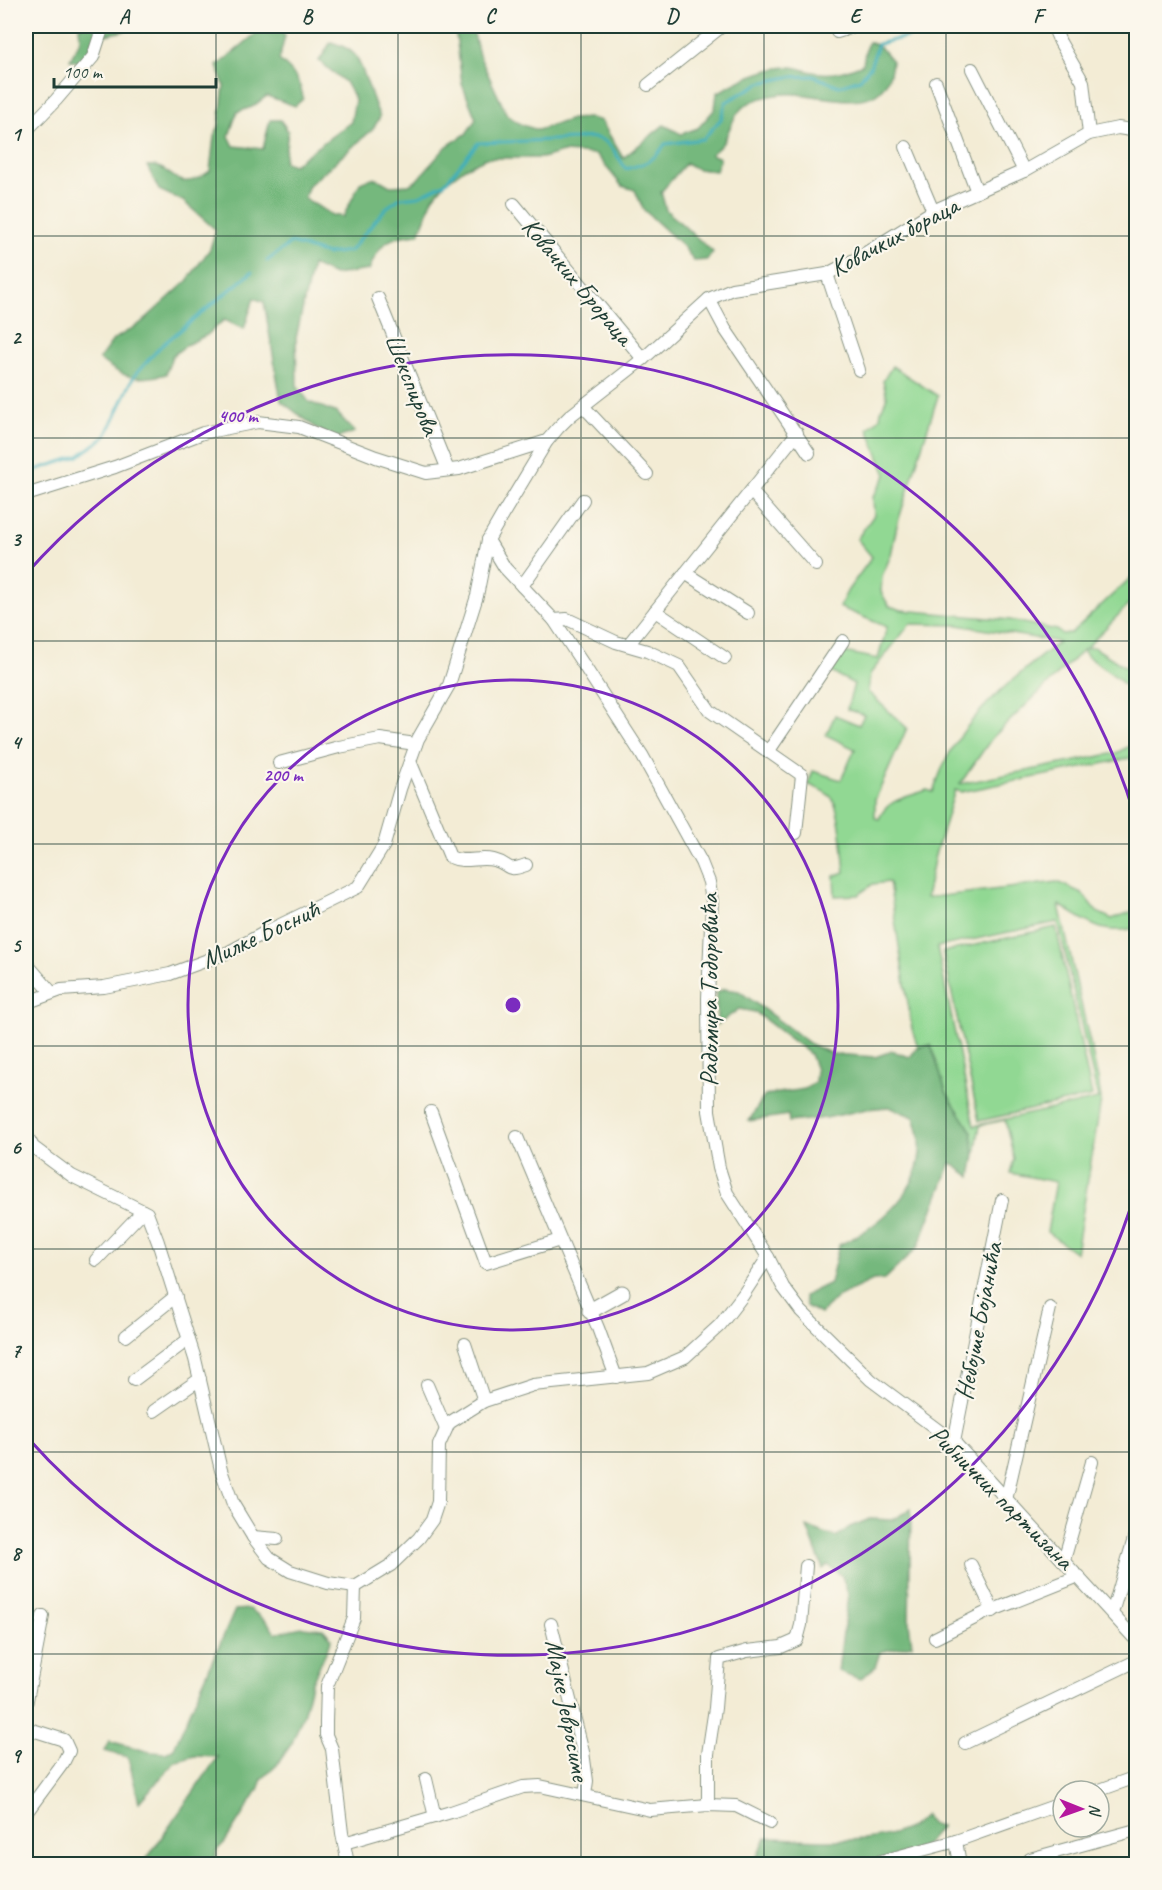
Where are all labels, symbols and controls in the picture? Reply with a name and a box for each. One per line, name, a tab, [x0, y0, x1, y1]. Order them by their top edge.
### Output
text: A	[119, 4, 131, 29]
text: B	[302, 4, 314, 29]
text: C	[485, 4, 497, 29]
text: D	[666, 4, 680, 29]
text: E	[850, 4, 864, 29]
text: F	[1033, 4, 1047, 29]
scale bar	[54, 51, 216, 89]
text: 100 m	[63, 61, 104, 83]
text: 1	[12, 122, 23, 147]
street label: Ковачких бораца	[824, 188, 966, 284]
street label: Ковачких Брораца	[515, 211, 642, 354]
text: 2	[12, 325, 23, 350]
street label: Шекспирова	[377, 329, 448, 441]
text: 400 m	[219, 405, 259, 427]
text: 3	[12, 527, 23, 552]
text: 4	[12, 730, 24, 755]
text: 200 m	[264, 764, 304, 786]
street label: Милке Боснић	[196, 892, 326, 976]
street label: Радомира Тодоровића	[693, 892, 726, 1086]
text: 5	[12, 933, 23, 958]
centre of rings	[503, 995, 523, 1015]
text: 6	[11, 1135, 22, 1160]
street label: Небојше Бојанића	[947, 1238, 1010, 1403]
text: 7	[12, 1338, 23, 1363]
street label: Рибничких партизана	[922, 1418, 1082, 1578]
text: 8	[12, 1541, 24, 1566]
street label: Мајке Јевросиме	[538, 1636, 598, 1786]
text: 9	[12, 1743, 23, 1768]
north arrow	[1051, 1779, 1111, 1839]
text: N	[1085, 1804, 1105, 1817]

